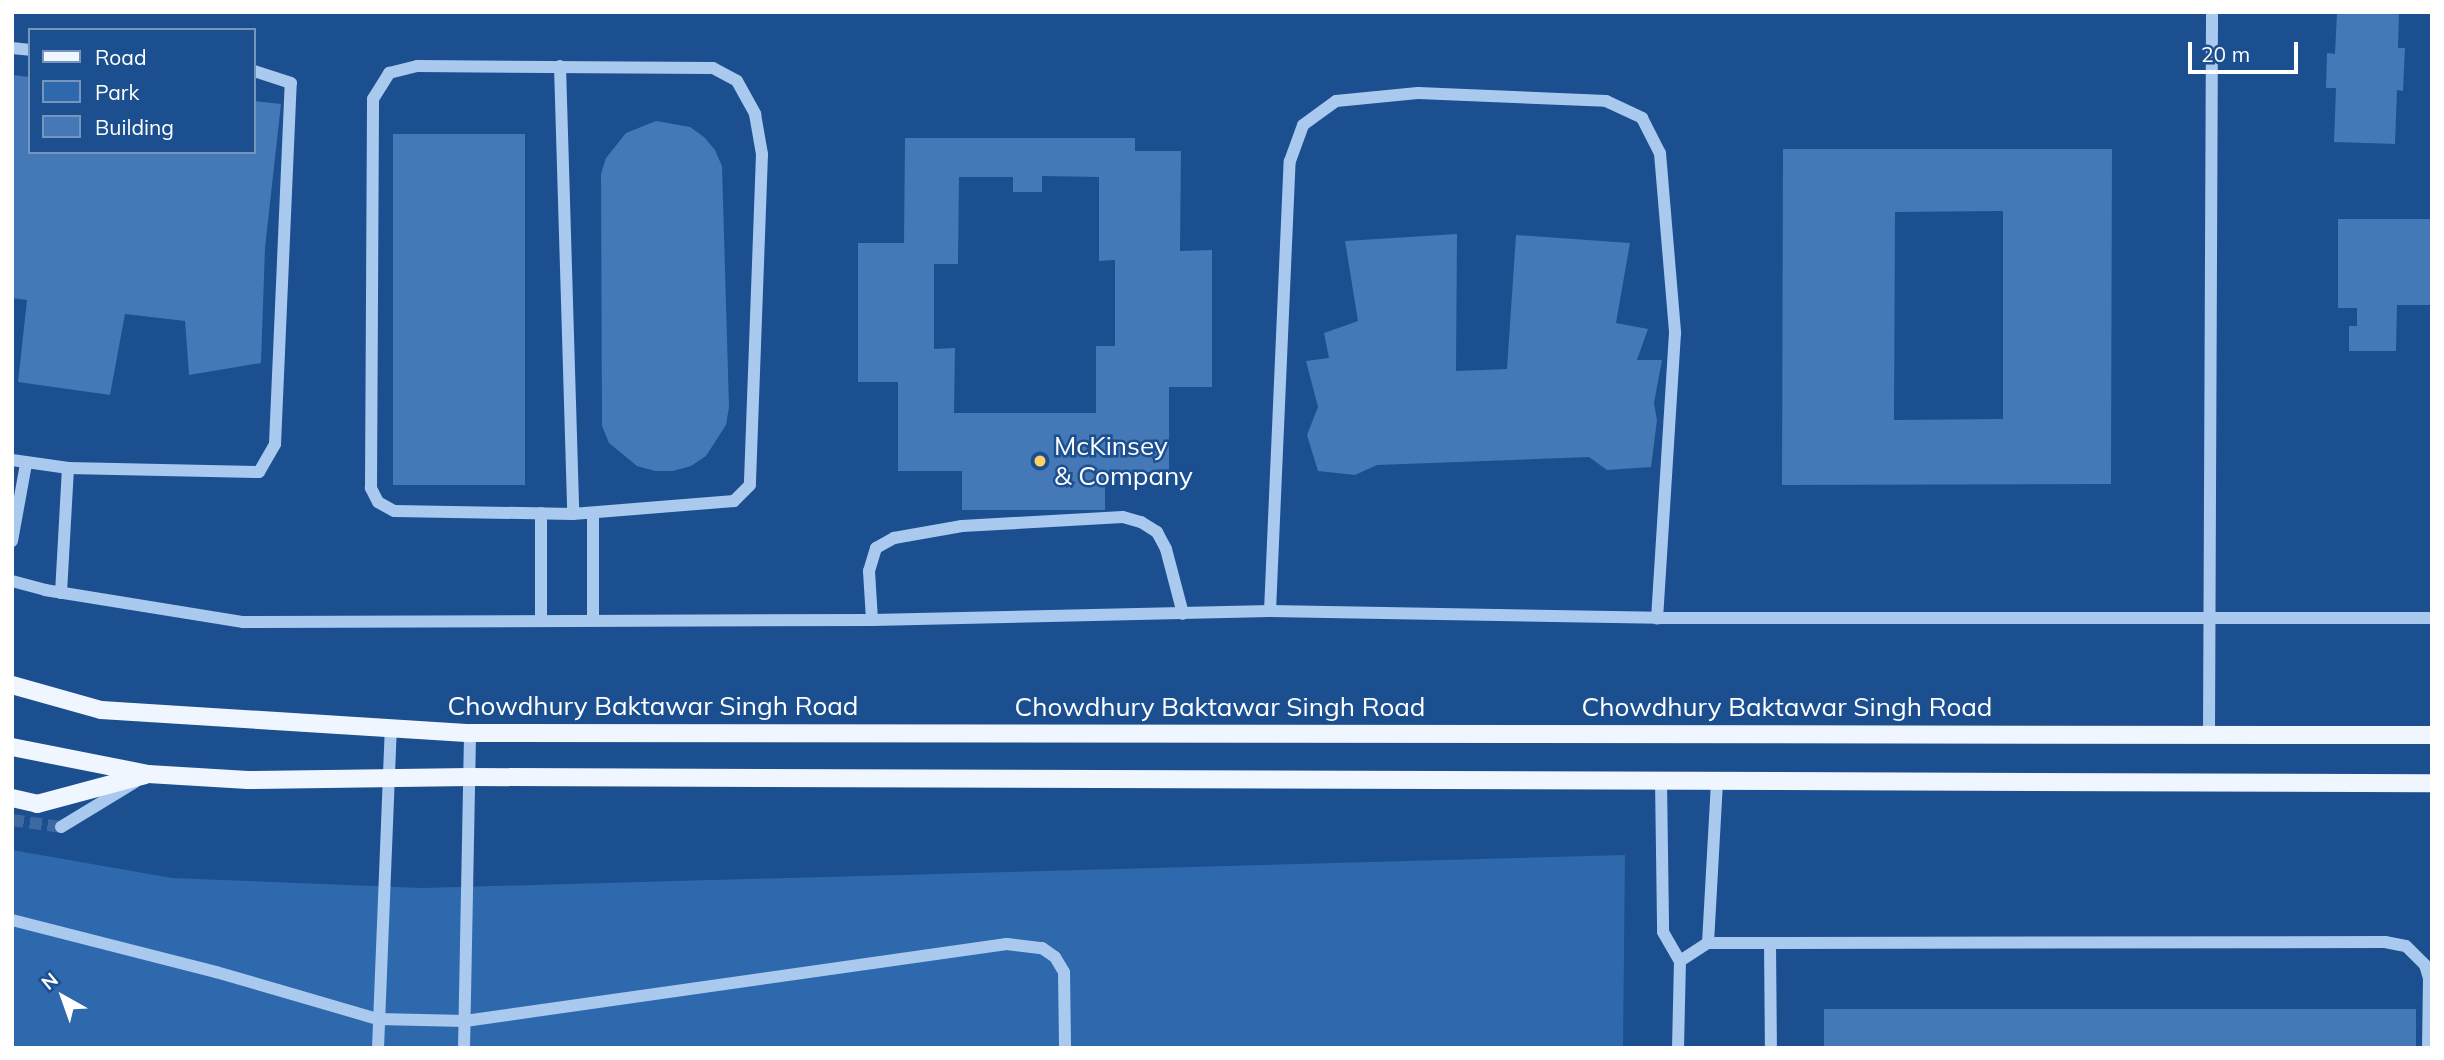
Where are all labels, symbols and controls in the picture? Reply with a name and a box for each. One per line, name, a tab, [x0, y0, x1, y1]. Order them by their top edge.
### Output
legend	[28, 28, 256, 154]
scale bar	[2192, 28, 2302, 72]
text: 20 m	[2201, 41, 2250, 67]
text: Road	[95, 44, 146, 70]
text: Park	[95, 79, 139, 105]
text: Building	[95, 114, 174, 140]
place label: McKinsey & Company	[1054, 430, 1193, 492]
marker: McKinsey & Company	[1032, 453, 1048, 469]
street label: Chowdhury Baktawar Singh Road	[448, 690, 858, 722]
street label: Chowdhury Baktawar Singh Road	[1015, 691, 1425, 723]
street label: Chowdhury Baktawar Singh Road	[1582, 691, 1992, 723]
north arrow	[28, 962, 98, 1032]
text: N	[36, 967, 63, 995]

